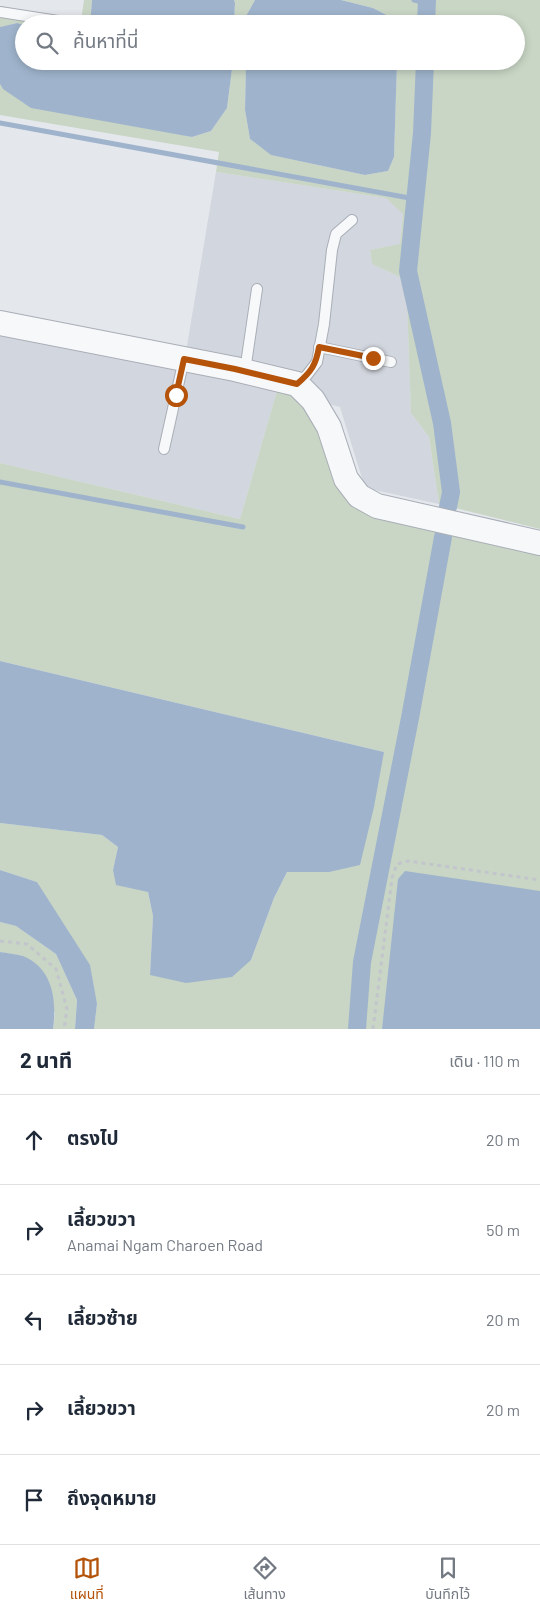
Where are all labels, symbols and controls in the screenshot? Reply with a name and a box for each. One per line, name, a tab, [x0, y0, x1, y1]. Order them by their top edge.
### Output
search box	[15, 15, 525, 70]
icon: search	[33, 29, 61, 57]
text: ค้นหาที่นี่	[73, 29, 138, 52]
route end	[362, 347, 385, 370]
route start	[165, 384, 188, 407]
text: 2 นาที	[20, 1047, 72, 1072]
text: เดิน · 110 m	[449, 1051, 520, 1070]
icon: ahead	[20, 1126, 48, 1154]
text: ตรงไป	[67, 1126, 119, 1149]
text: 20 m	[486, 1130, 520, 1149]
text: เลี้ยวขวา	[67, 1207, 136, 1230]
icon: right	[20, 1216, 48, 1244]
text: 50 m	[486, 1220, 520, 1239]
text: Anamai Ngam Charoen Road	[67, 1235, 263, 1254]
icon: left	[20, 1306, 48, 1334]
text: เลี้ยวซ้าย	[67, 1306, 138, 1329]
text: 20 m	[486, 1310, 520, 1329]
icon: right	[20, 1396, 48, 1424]
text: เลี้ยวขวา	[67, 1396, 136, 1419]
text: 20 m	[486, 1400, 520, 1419]
icon: arrive	[20, 1486, 48, 1514]
text: ถึงจุดหมาย	[67, 1486, 157, 1509]
tab: แผนที่	[70, 1554, 104, 1605]
tab: เส้นทาง	[243, 1554, 286, 1605]
tab: บันทึกไว้	[425, 1554, 470, 1605]

